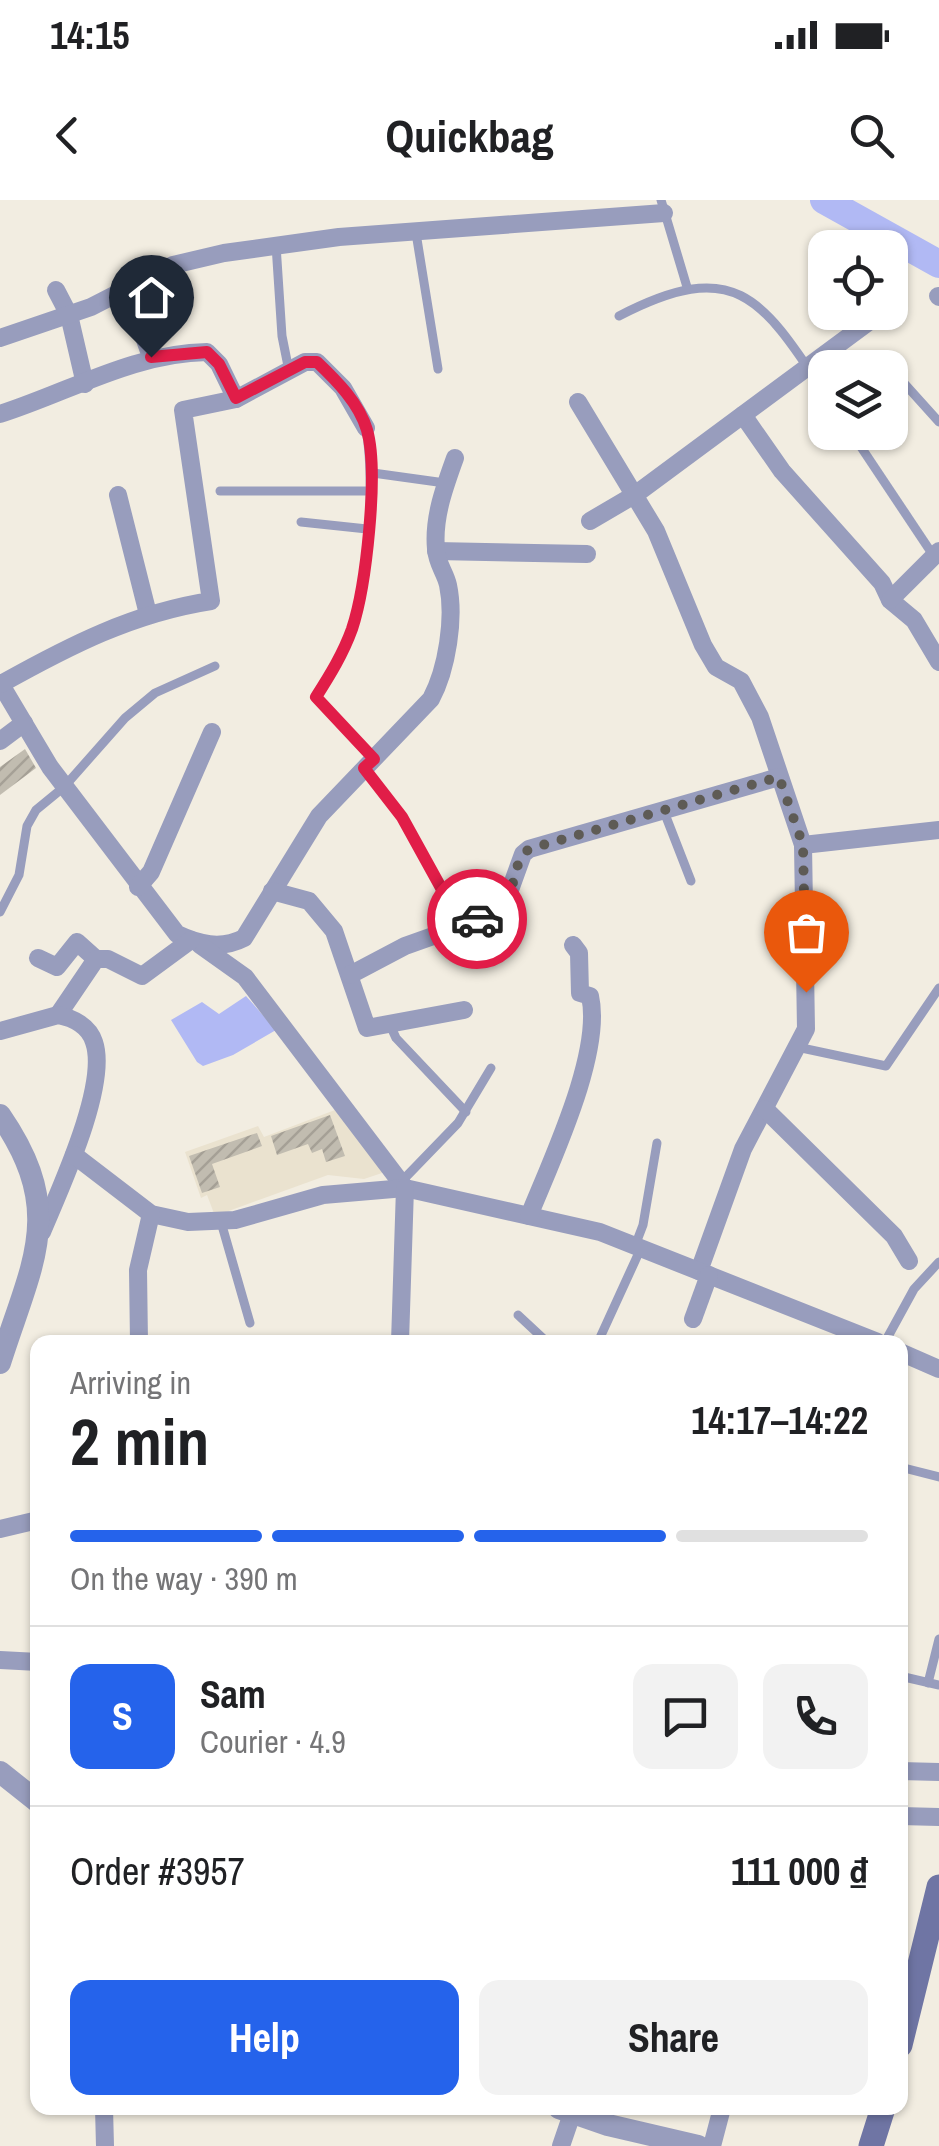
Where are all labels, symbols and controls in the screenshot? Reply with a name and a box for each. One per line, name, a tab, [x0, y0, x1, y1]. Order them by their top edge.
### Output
text: 14:15	[50, 10, 130, 61]
text: Quickbag	[385, 105, 554, 166]
icon: back	[40, 108, 95, 163]
icon: search	[844, 108, 899, 163]
map controls	[808, 230, 908, 450]
button: locate	[808, 230, 908, 330]
pin	[109, 255, 194, 358]
icon: home	[124, 270, 179, 325]
button: layers	[808, 350, 908, 450]
courier	[427, 869, 527, 969]
pin	[764, 890, 849, 993]
icon: car	[450, 892, 505, 947]
icon: bag	[779, 905, 834, 960]
text: Arriving in	[70, 1361, 191, 1404]
text: 14:17–14:22	[691, 1395, 868, 1446]
text: 2 min	[70, 1398, 209, 1485]
text: On the way · 390 m	[70, 1557, 298, 1600]
button: chat	[633, 1664, 738, 1769]
button: phone	[763, 1664, 868, 1769]
text: Sam	[200, 1669, 266, 1720]
text: S	[112, 1691, 133, 1742]
text: Courier · 4.9	[200, 1720, 346, 1763]
text: Order #3957	[70, 1846, 245, 1897]
text: 111 000 ₫	[731, 1846, 868, 1897]
button: Help	[70, 1980, 459, 2095]
button: Share	[479, 1980, 868, 2095]

